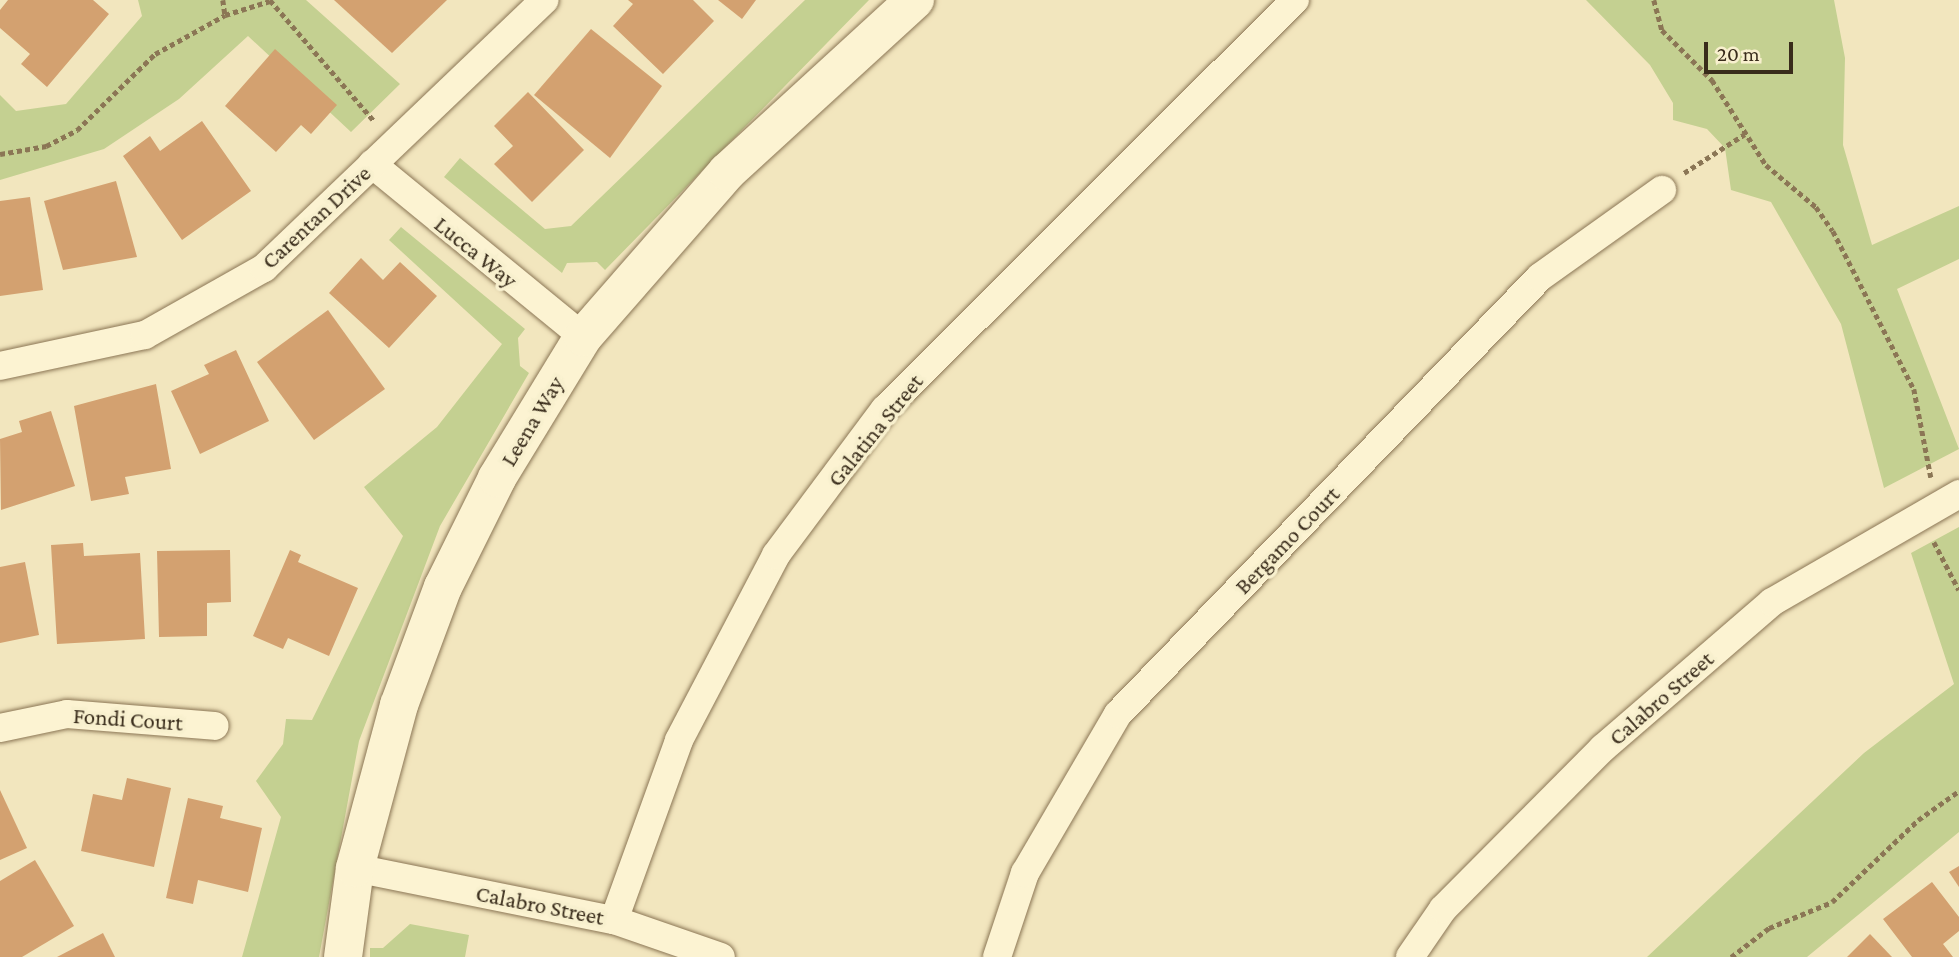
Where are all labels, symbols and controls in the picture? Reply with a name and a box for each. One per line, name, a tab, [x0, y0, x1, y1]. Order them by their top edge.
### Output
scale bar	[1707, 28, 1796, 72]
text: 20 m	[1717, 42, 1760, 66]
street label: Carentan Drive	[256, 159, 376, 275]
street label: Lucca Way	[429, 210, 523, 294]
street label: Galatina Street	[821, 368, 929, 492]
street label: Leena Way	[494, 371, 570, 471]
street label: Bergamo Court	[1229, 480, 1345, 600]
street label: Calabro Street	[1603, 645, 1719, 751]
street label: Fondi Court	[72, 701, 184, 737]
street label: Calabro Street	[474, 879, 606, 931]

